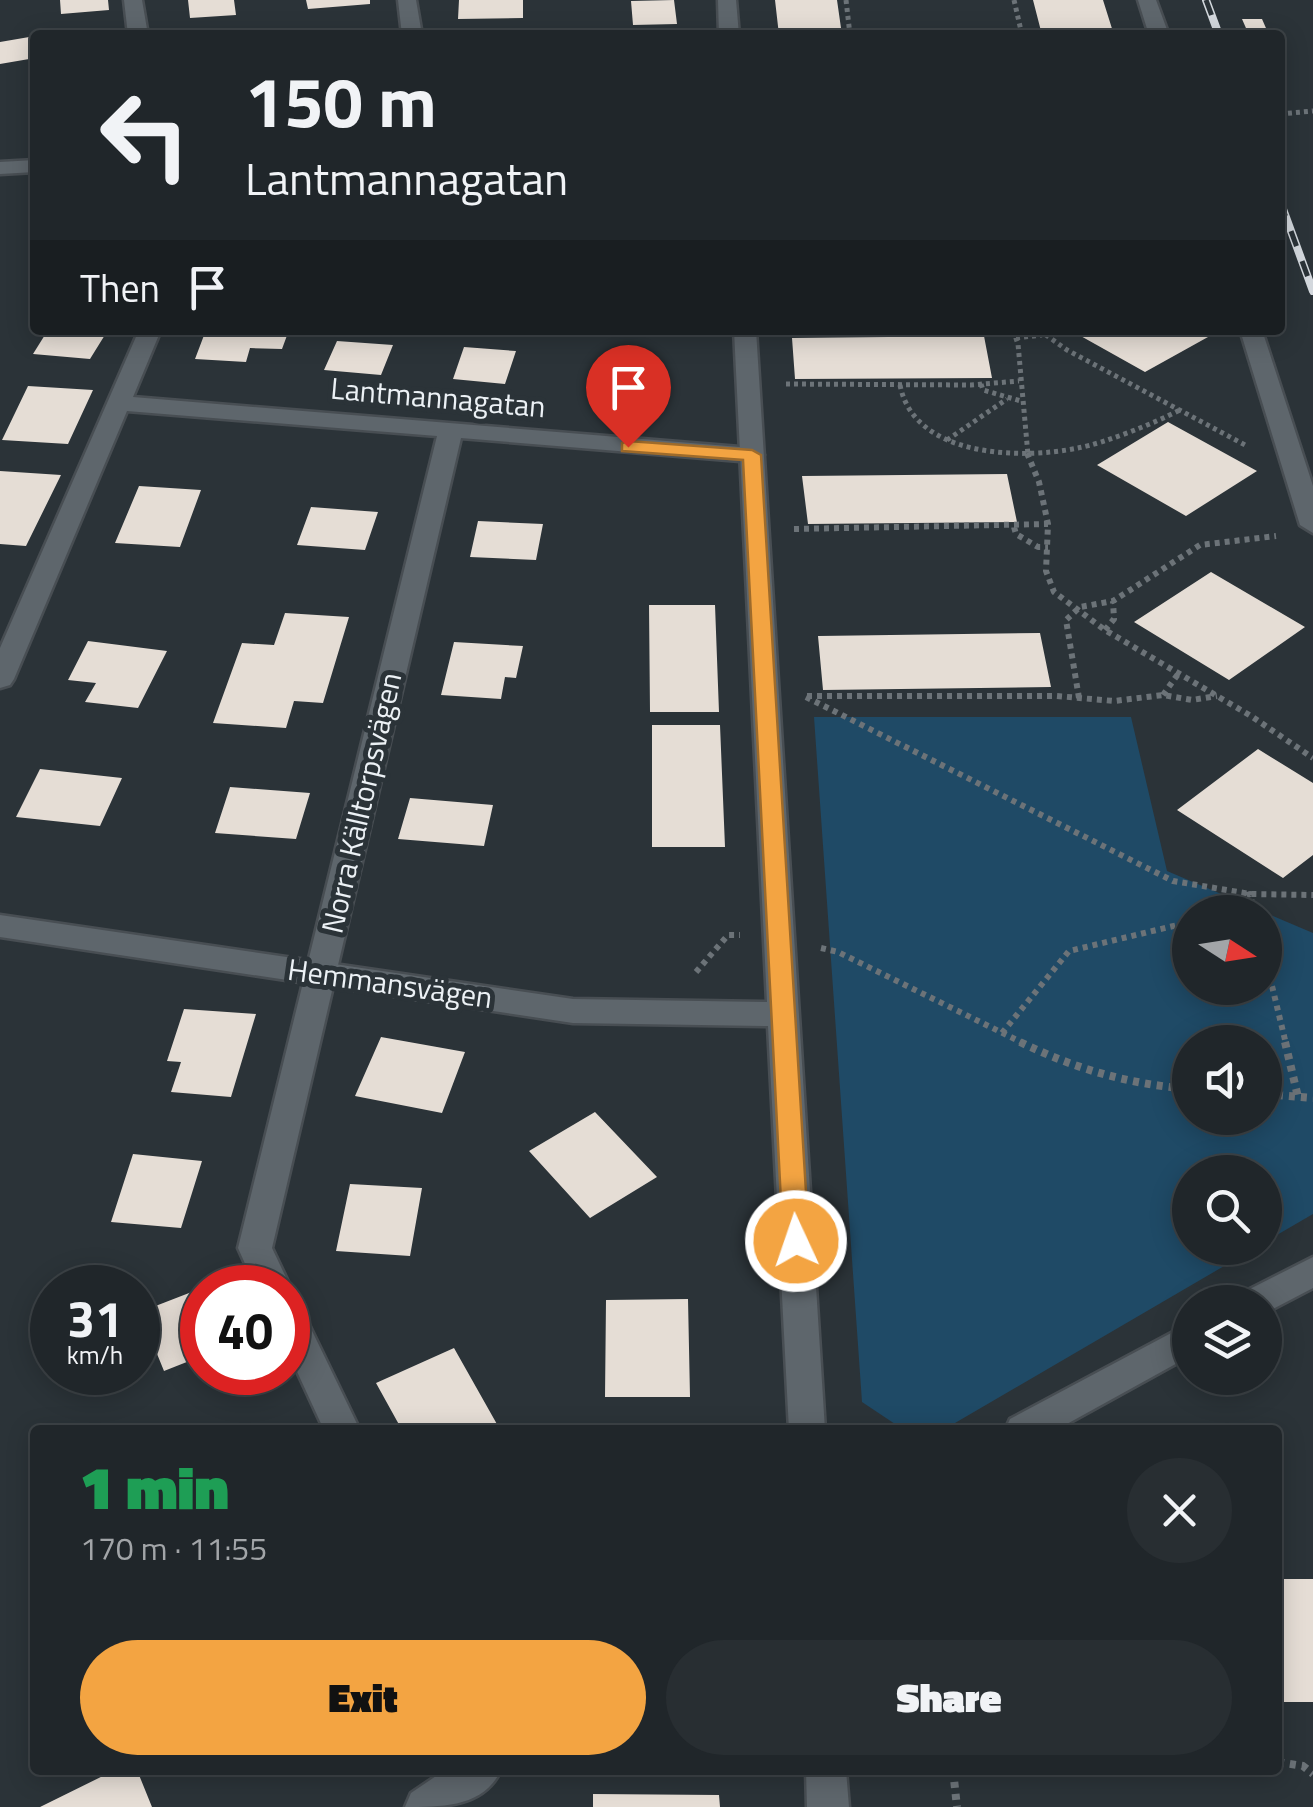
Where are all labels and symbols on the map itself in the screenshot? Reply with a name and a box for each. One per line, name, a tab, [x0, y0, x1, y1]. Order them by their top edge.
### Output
pin	[586, 345, 671, 448]
street label: Lantmannagatan	[329, 365, 547, 429]
street label: Norra Källtorpsvägen	[309, 668, 413, 938]
north arrow	[1172, 895, 1282, 1005]
street label: Hemmansvägen	[285, 946, 495, 1020]
position arrow	[744, 1189, 848, 1293]
speed limit sign: 40	[180, 1265, 310, 1395]

